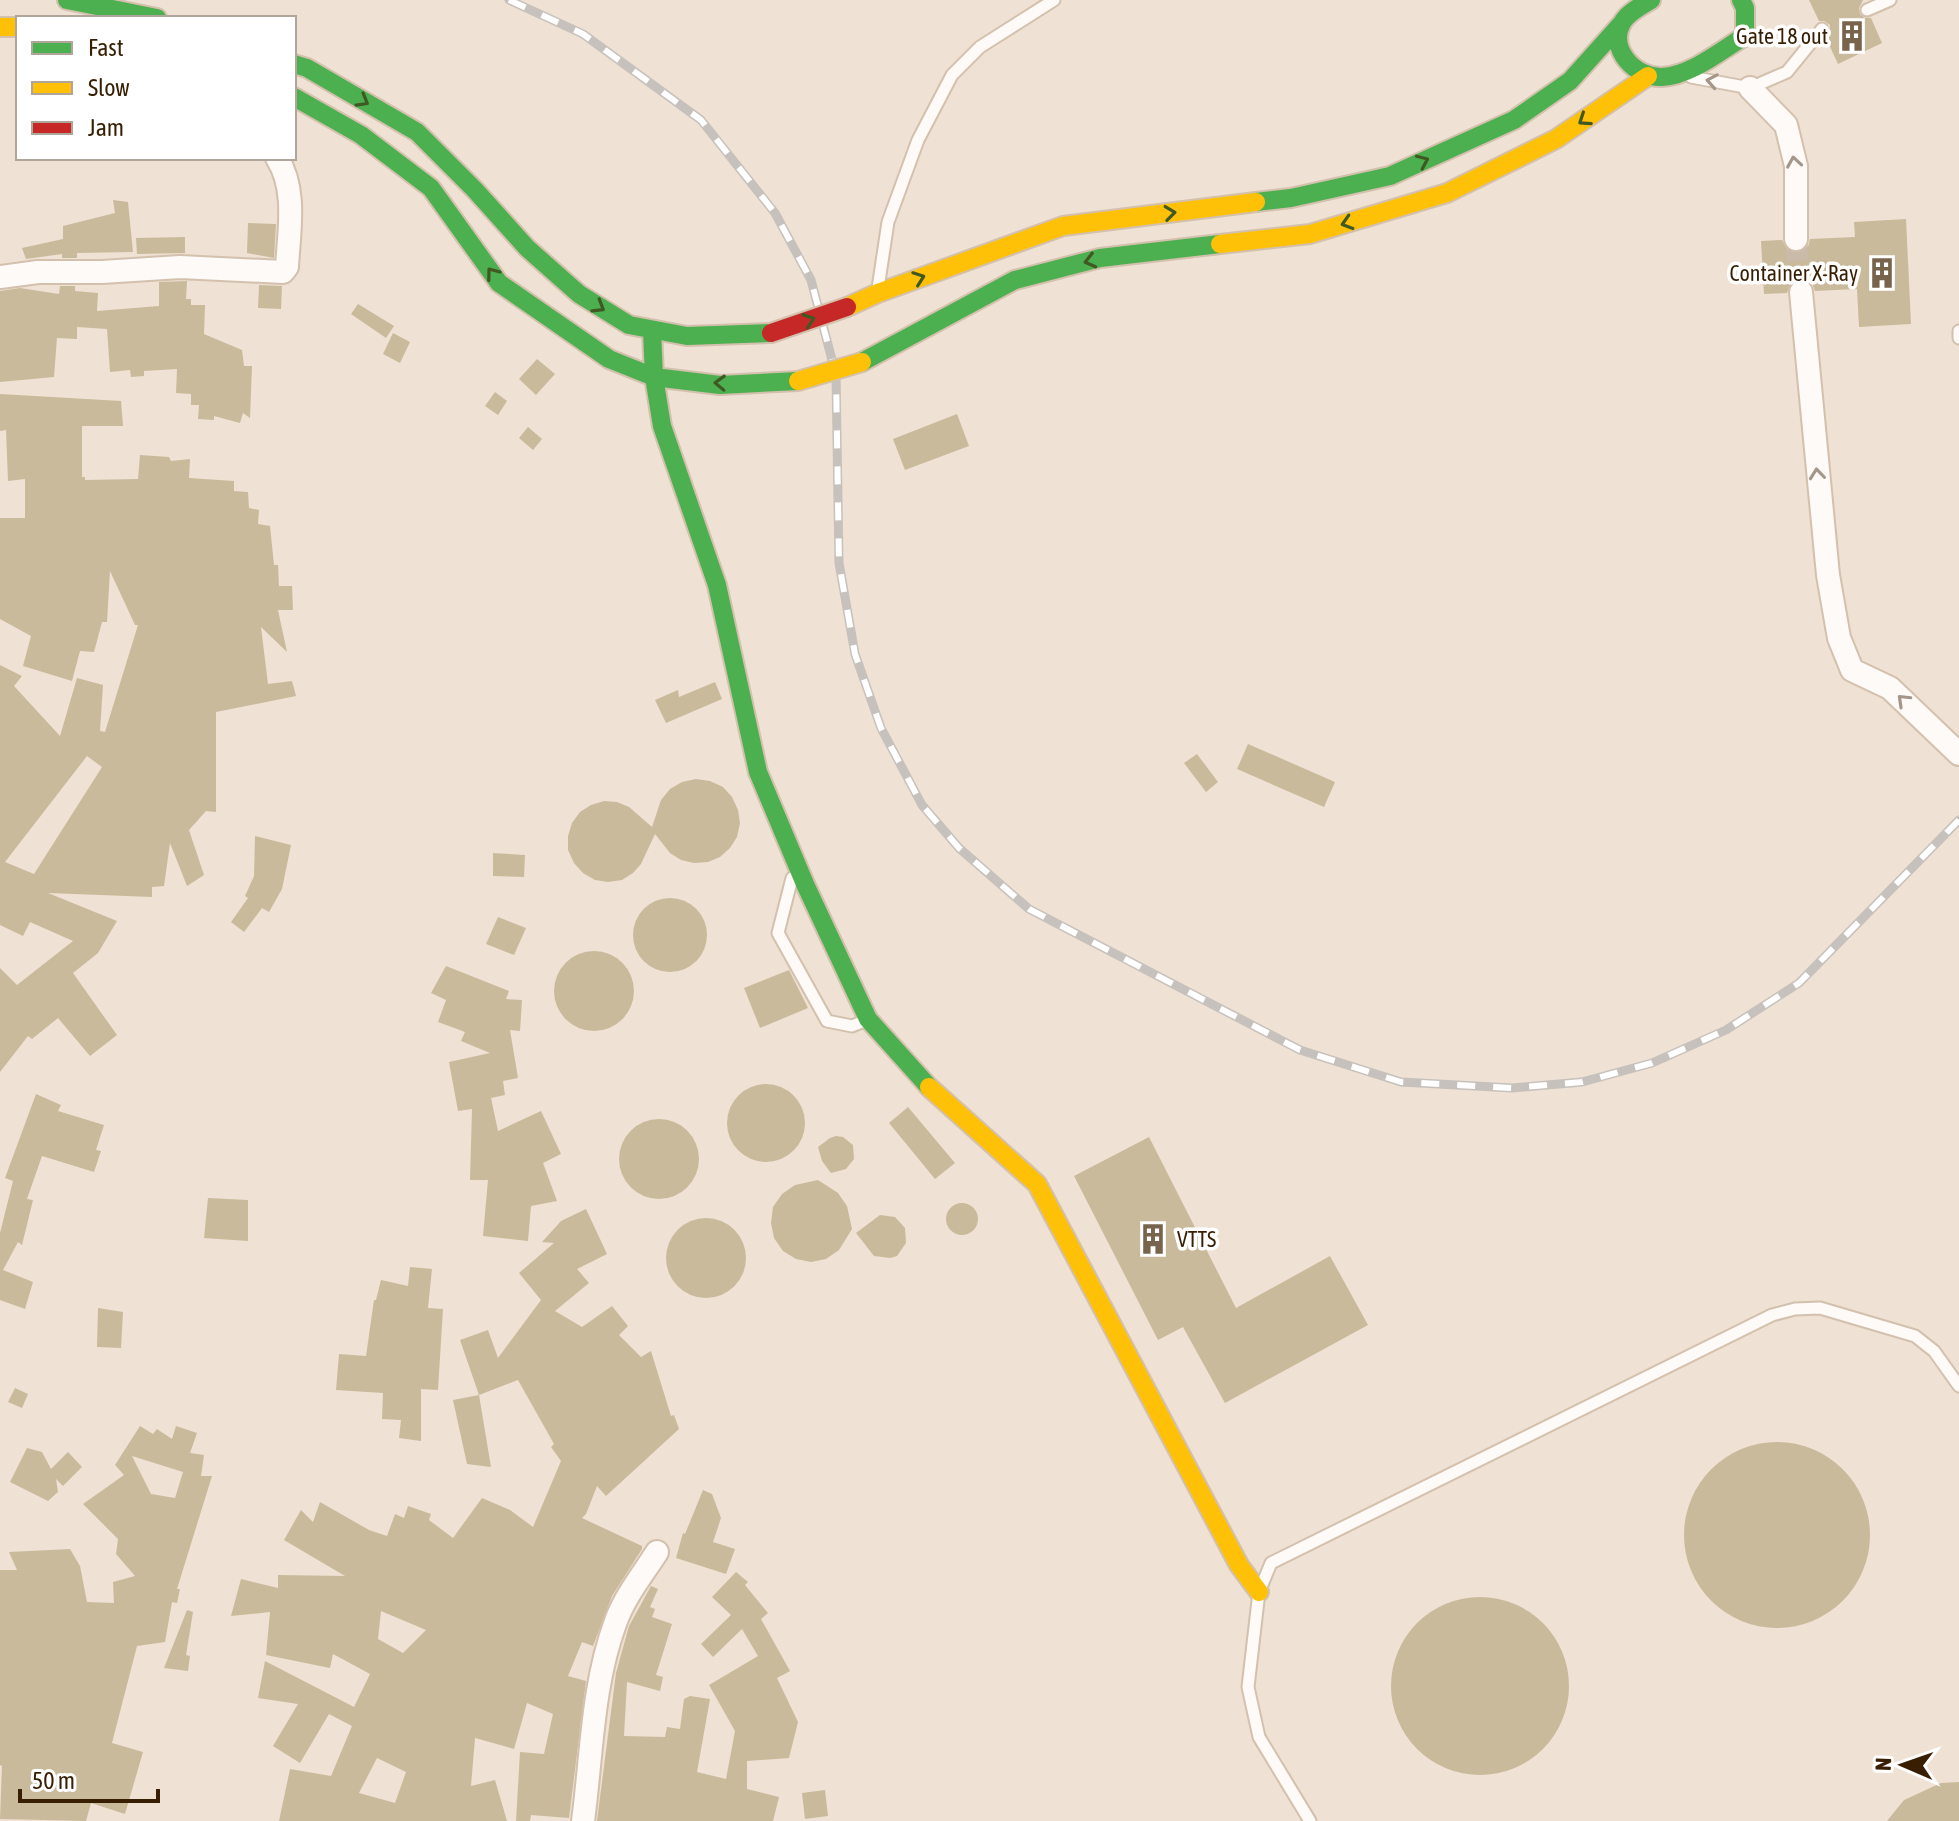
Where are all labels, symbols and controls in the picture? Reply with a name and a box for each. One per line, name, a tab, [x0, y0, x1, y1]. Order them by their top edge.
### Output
legend	[16, 16, 296, 160]
building icon: Gate 18 out	[1835, 19, 1869, 53]
place label: Gate 18 out	[1736, 23, 1828, 49]
text: Fast	[88, 34, 124, 61]
one-way arrow	[1705, 73, 1719, 90]
text: Slow	[88, 74, 130, 101]
one-way arrow	[354, 91, 369, 107]
one-way arrow	[1578, 110, 1593, 125]
text: Jam	[88, 114, 124, 141]
one-way arrow	[1415, 155, 1429, 171]
one-way arrow	[1786, 155, 1803, 168]
one-way arrow	[1163, 205, 1176, 222]
one-way arrow	[1341, 214, 1354, 230]
one-way arrow	[1084, 252, 1098, 269]
building icon: Container X-Ray	[1865, 256, 1899, 290]
place label: Container X-Ray	[1730, 260, 1858, 286]
one-way arrow	[488, 267, 502, 282]
one-way arrow	[912, 271, 926, 288]
one-way arrow	[590, 297, 605, 312]
one-way arrow	[801, 313, 815, 330]
one-way arrow	[713, 375, 726, 392]
one-way arrow	[1809, 467, 1826, 480]
one-way arrow	[1898, 695, 1912, 709]
building icon: VTTS	[1136, 1222, 1170, 1256]
place label: VTTS	[1177, 1226, 1216, 1252]
north arrow	[1863, 1725, 1943, 1805]
scale bar	[20, 1753, 158, 1803]
text: N	[1870, 1757, 1896, 1771]
text: 50 m	[32, 1767, 75, 1794]

